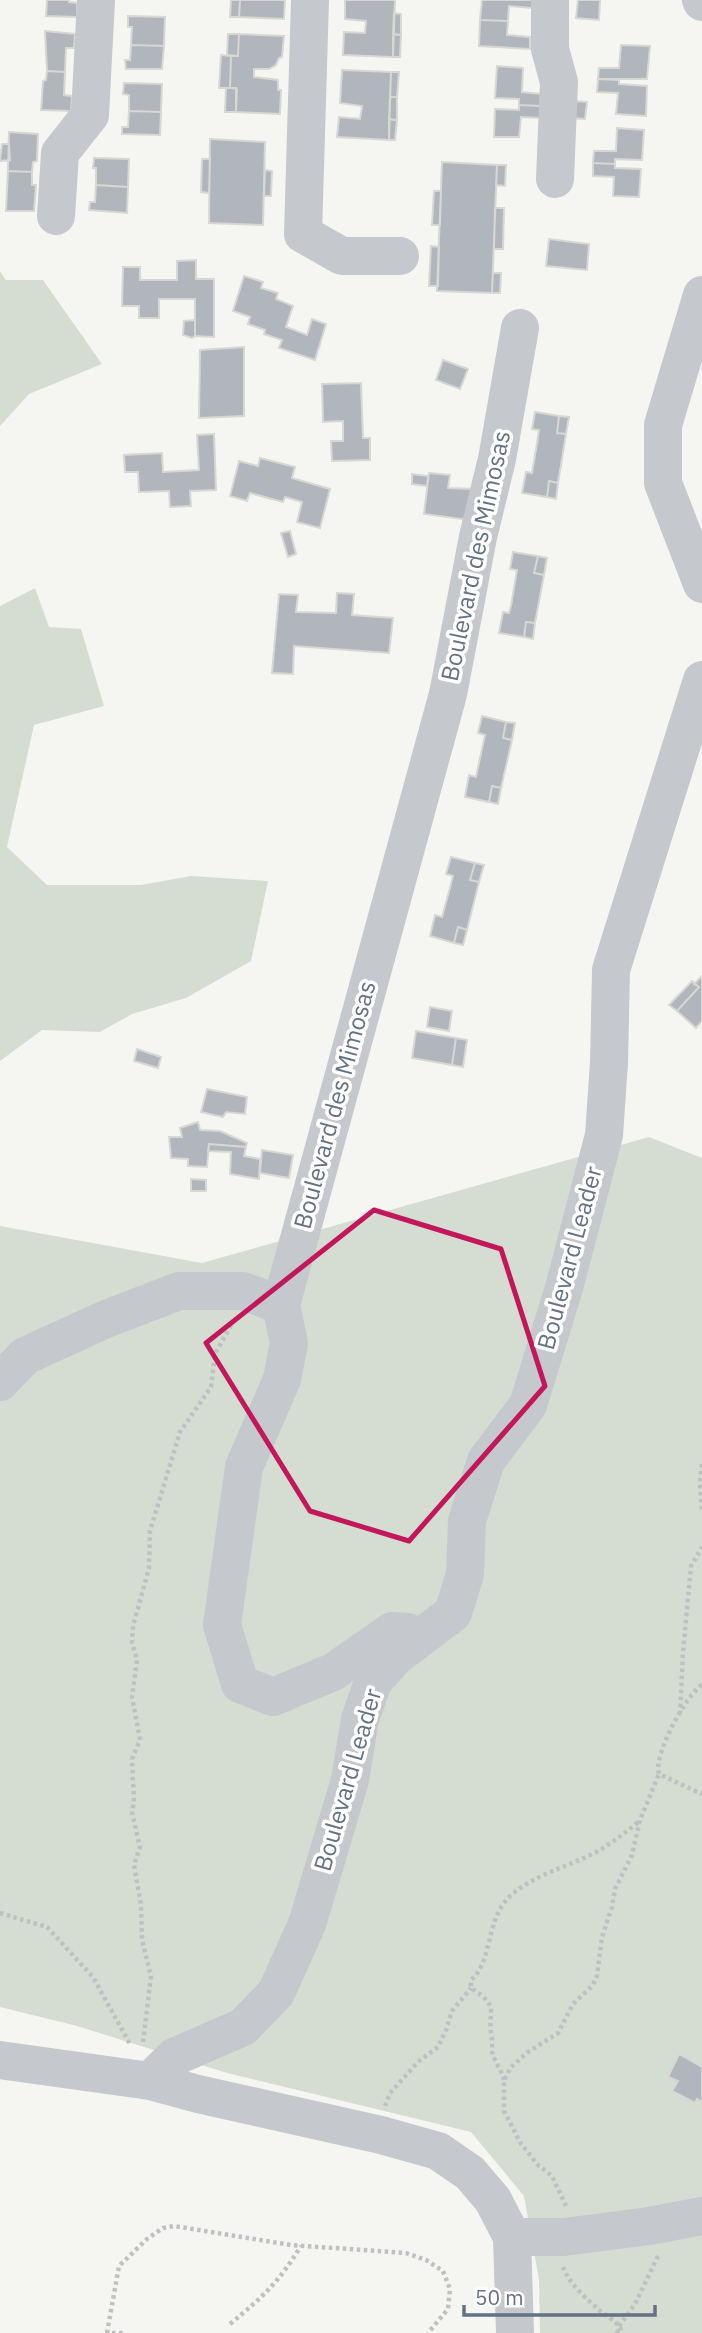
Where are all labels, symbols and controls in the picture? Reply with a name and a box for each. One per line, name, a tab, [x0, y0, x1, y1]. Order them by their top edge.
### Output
street label: Boulevard des Mimosas	[433, 428, 517, 684]
street label: Boulevard des Mimosas	[286, 977, 383, 1232]
street label: Boulevard Leader	[529, 1162, 609, 1353]
street label: Boulevard Leader	[306, 1684, 388, 1875]
scale bar	[464, 2274, 655, 2318]
text: 50 m	[475, 2283, 524, 2311]

